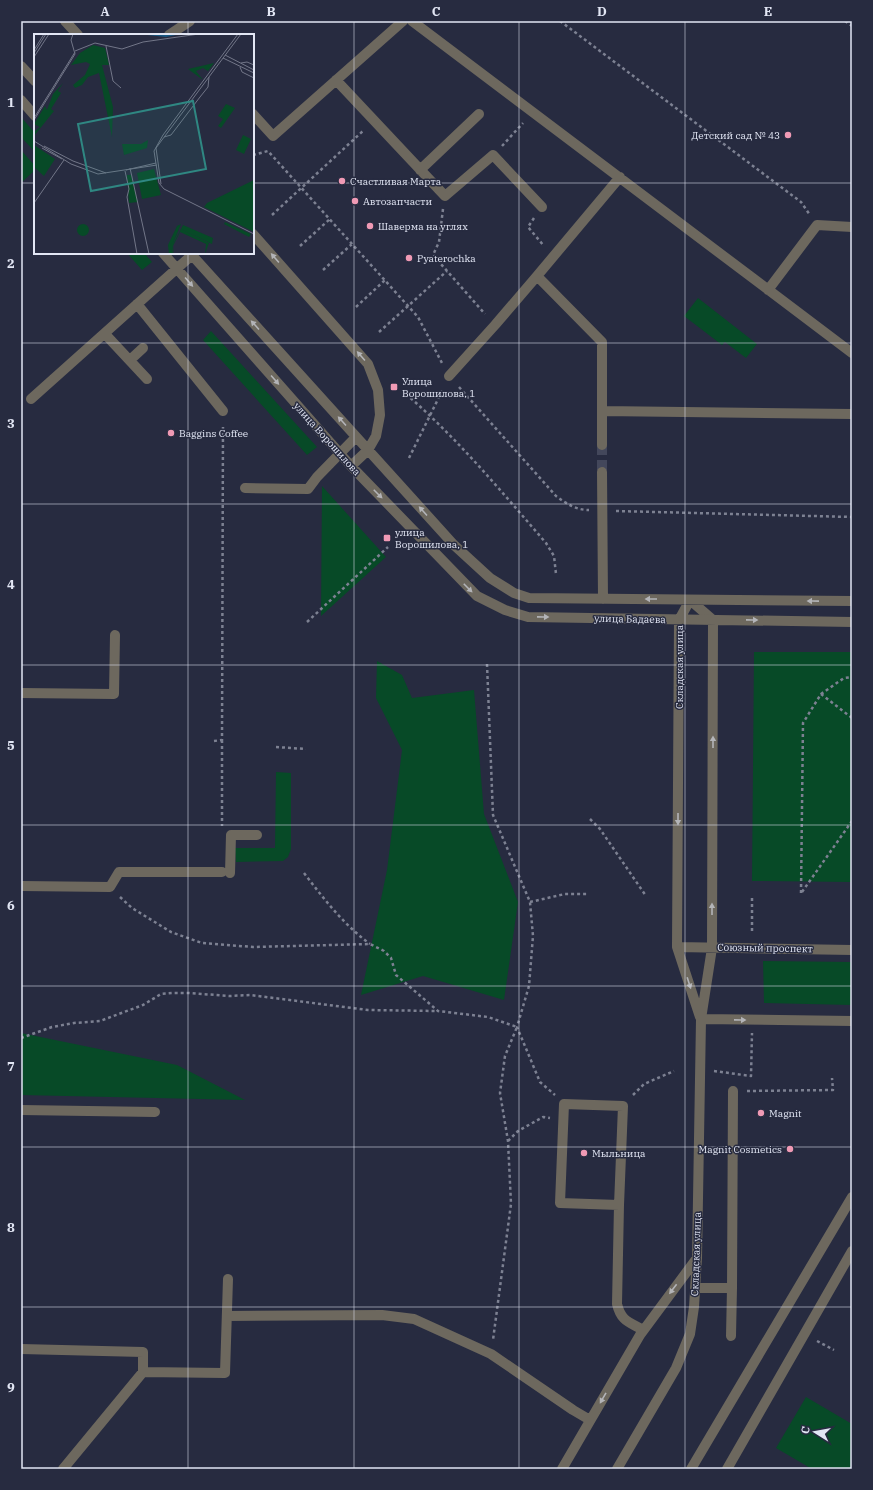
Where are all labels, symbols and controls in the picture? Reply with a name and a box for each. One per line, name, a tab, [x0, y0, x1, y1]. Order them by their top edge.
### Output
text: A	[100, 3, 110, 20]
text: B	[266, 3, 276, 20]
text: C	[432, 3, 441, 20]
text: D	[597, 3, 607, 20]
text: E	[764, 3, 772, 20]
inset map	[34, 34, 254, 254]
text: 1	[7, 94, 15, 111]
place label: Детский сад № 43	[692, 129, 780, 142]
marker: Детский сад № 43	[783, 130, 793, 140]
place label: Счастливая Марта	[350, 175, 442, 188]
marker: Счастливая Марта	[337, 176, 347, 186]
place label: Автозапчасти	[363, 195, 432, 208]
marker: Автозапчасти	[350, 196, 360, 206]
place label: Шаверма на углях	[378, 220, 468, 233]
marker: Шаверма на углях	[365, 221, 375, 231]
place label: Pyaterochka	[417, 252, 476, 265]
one-way arrow	[270, 253, 279, 264]
marker: Pyaterochka	[404, 253, 414, 263]
text: 2	[7, 255, 15, 272]
one-way arrow	[185, 277, 194, 287]
one-way arrow	[250, 319, 259, 330]
one-way arrow	[356, 351, 366, 361]
one-way arrow	[270, 375, 279, 385]
place label: Улица Ворошилова, 1	[402, 375, 475, 400]
marker: Улица Ворошилова, 1	[389, 382, 399, 392]
street label: улица Ворошилова	[291, 400, 364, 479]
text: 3	[7, 415, 15, 432]
one-way arrow	[337, 416, 347, 426]
place label: Baggins Coffee	[179, 427, 248, 440]
marker: Baggins Coffee	[166, 428, 176, 438]
one-way arrow	[373, 489, 383, 499]
one-way arrow	[419, 505, 428, 516]
place label: улица Ворошилова, 1	[395, 526, 468, 551]
marker: улица Ворошилова, 1	[382, 533, 392, 543]
text: 4	[7, 576, 15, 593]
one-way arrow	[463, 583, 473, 593]
one-way arrow	[644, 596, 657, 602]
one-way arrow	[806, 598, 819, 604]
street label: улица Бадаева	[594, 612, 666, 626]
one-way arrow	[537, 614, 550, 620]
one-way arrow	[746, 617, 758, 624]
street label: Складская улица	[673, 624, 686, 709]
one-way arrow	[709, 736, 716, 748]
text: 5	[7, 737, 15, 754]
one-way arrow	[675, 813, 681, 826]
text: 6	[7, 897, 15, 914]
one-way arrow	[709, 902, 715, 915]
street label: Союзный проспект	[717, 941, 813, 955]
one-way arrow	[686, 978, 692, 990]
one-way arrow	[734, 1017, 747, 1023]
text: 7	[7, 1058, 15, 1075]
place label: Magnit	[769, 1107, 802, 1120]
marker: Magnit	[756, 1108, 766, 1118]
place label: Magnit Cosmetics	[699, 1143, 782, 1156]
marker: Magnit Cosmetics	[785, 1144, 795, 1154]
place label: Мыльница	[592, 1147, 646, 1160]
marker: Мыльница	[579, 1148, 589, 1158]
street label: Складская улица	[688, 1211, 704, 1296]
text: 8	[7, 1219, 15, 1236]
one-way arrow	[670, 1284, 678, 1294]
text: 9	[7, 1379, 15, 1396]
one-way arrow	[600, 1392, 607, 1404]
north arrow	[795, 1412, 835, 1452]
text: С	[798, 1425, 813, 1435]

